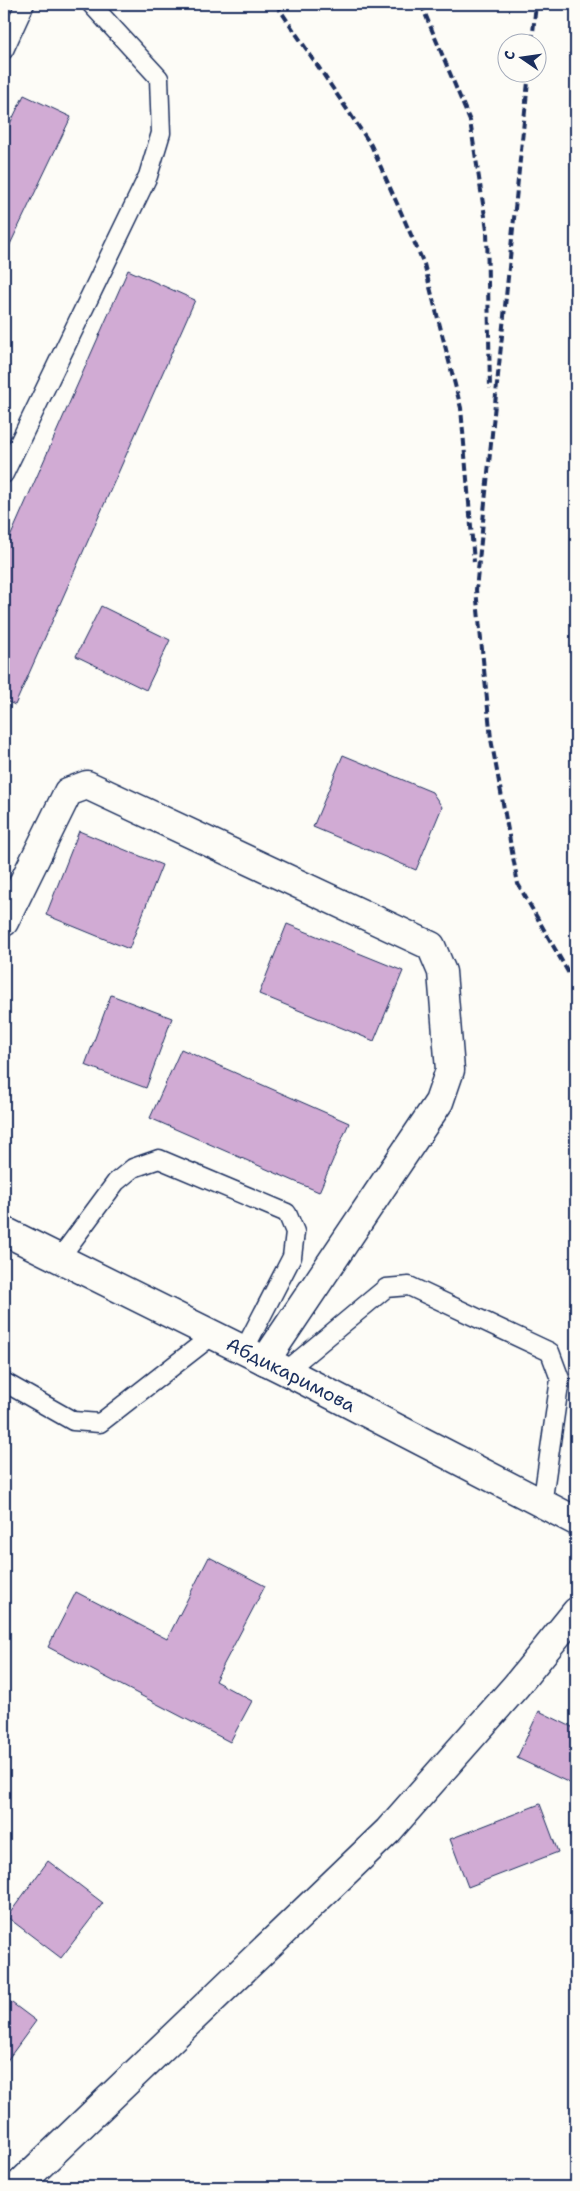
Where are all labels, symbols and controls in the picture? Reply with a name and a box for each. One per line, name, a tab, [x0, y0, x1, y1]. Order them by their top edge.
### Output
north arrow	[498, 32, 548, 82]
text: С	[500, 49, 519, 61]
street label: Абдикаримова	[222, 1331, 360, 1418]

